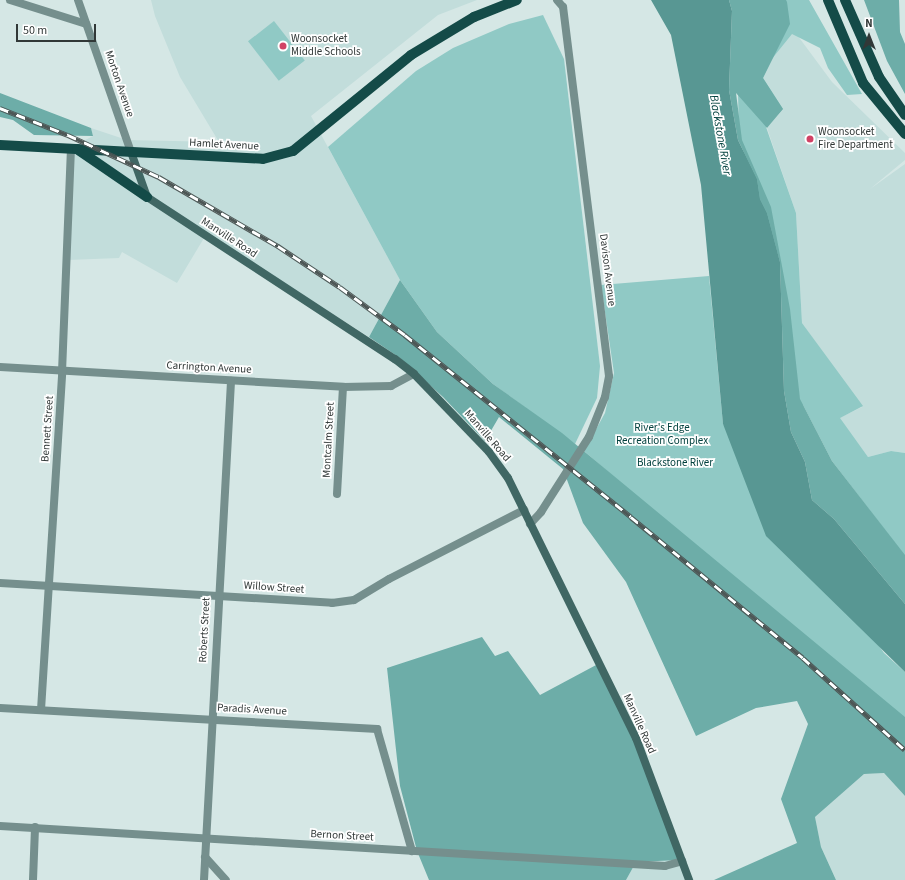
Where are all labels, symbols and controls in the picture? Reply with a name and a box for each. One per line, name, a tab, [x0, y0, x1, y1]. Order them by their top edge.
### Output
scale bar	[18, 16, 98, 42]
north arrow	[849, 16, 889, 56]
text: N	[865, 16, 873, 31]
text: 50 m	[23, 22, 47, 39]
place label: Woonsocket Middle Schools	[291, 33, 361, 59]
marker: Woonsocket Middle Schools	[278, 41, 288, 51]
street label: Morton Avenue	[101, 49, 137, 119]
water label: Blackstone River	[706, 94, 734, 176]
place label: Woonsocket Fire Department	[818, 126, 893, 152]
marker: Woonsocket Fire Department	[805, 134, 815, 144]
street label: Hamlet Avenue	[189, 137, 259, 153]
street label: Manville Road	[198, 215, 260, 261]
street label: Davison Avenue	[596, 233, 618, 307]
street label: Carrington Avenue	[166, 359, 252, 377]
street label: Bennett Street	[39, 395, 57, 463]
street label: Montcalm Street	[320, 402, 338, 478]
street label: Manville Road	[461, 407, 513, 465]
park label: River's Edge Recreation Complex	[616, 422, 708, 448]
park label: Blackstone River	[637, 456, 713, 470]
street label: Willow Street	[243, 579, 305, 597]
street label: Roberts Street	[197, 597, 213, 663]
street label: Manville Road	[620, 692, 658, 756]
street label: Paradis Avenue	[217, 702, 287, 718]
street label: Bernon Street	[310, 828, 374, 844]

